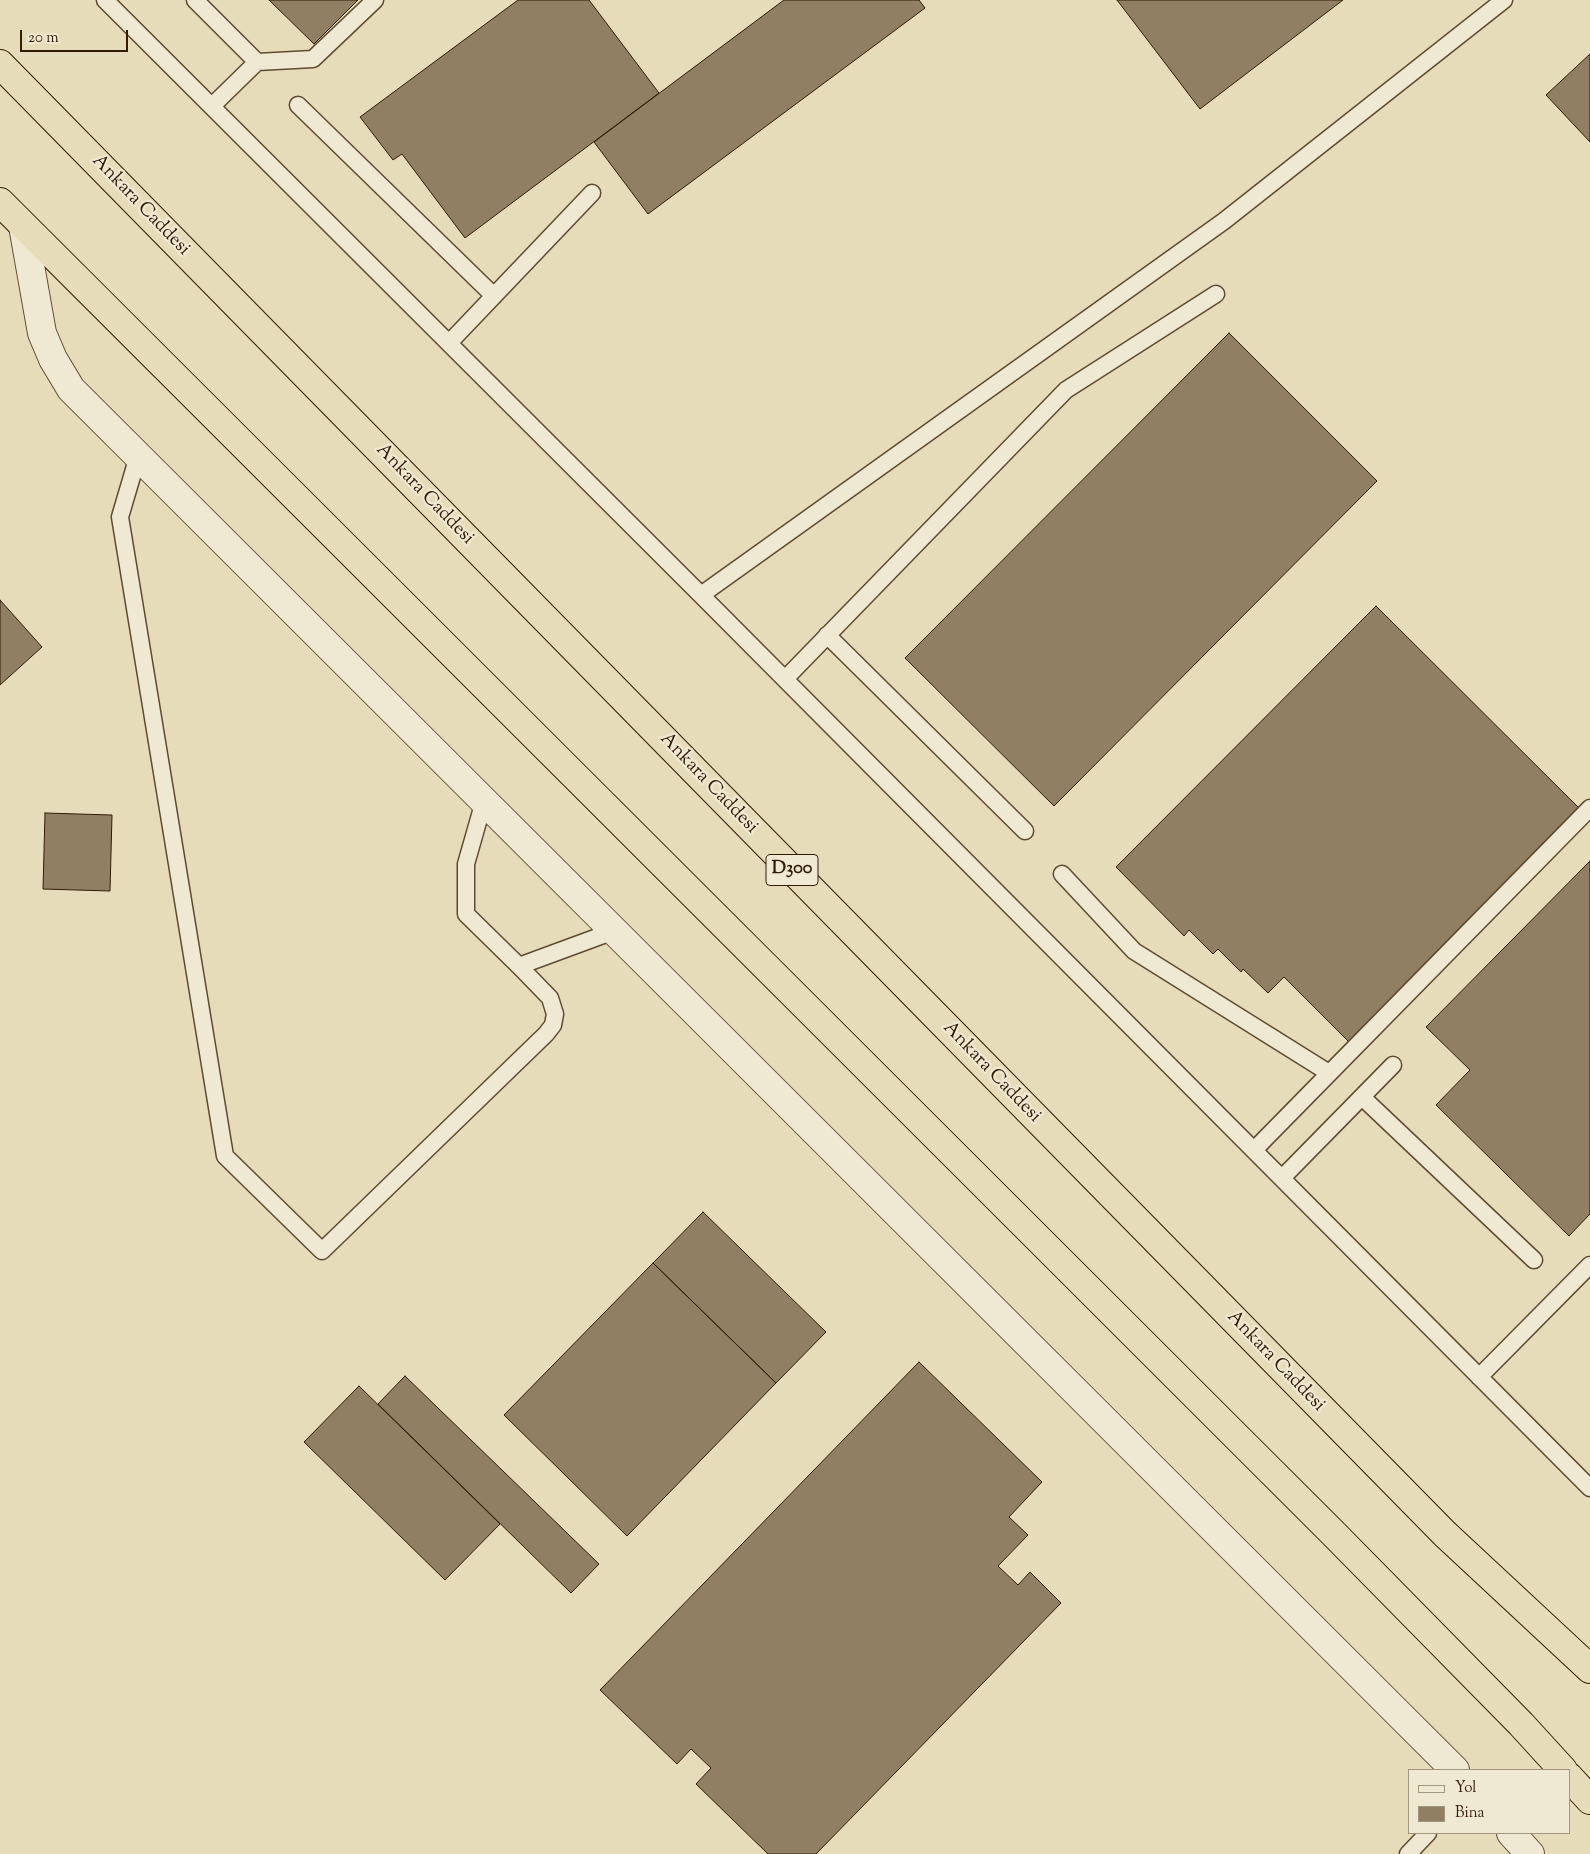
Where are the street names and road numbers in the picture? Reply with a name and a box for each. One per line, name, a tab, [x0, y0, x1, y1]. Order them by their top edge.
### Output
street label: Ankara Caddesi	[86, 151, 194, 261]
street label: Ankara Caddesi	[370, 440, 478, 550]
street label: Ankara Caddesi	[654, 729, 762, 839]
road number: D300	[766, 854, 818, 886]
street label: Ankara Caddesi	[937, 1018, 1045, 1128]
street label: Ankara Caddesi	[1221, 1307, 1329, 1417]

